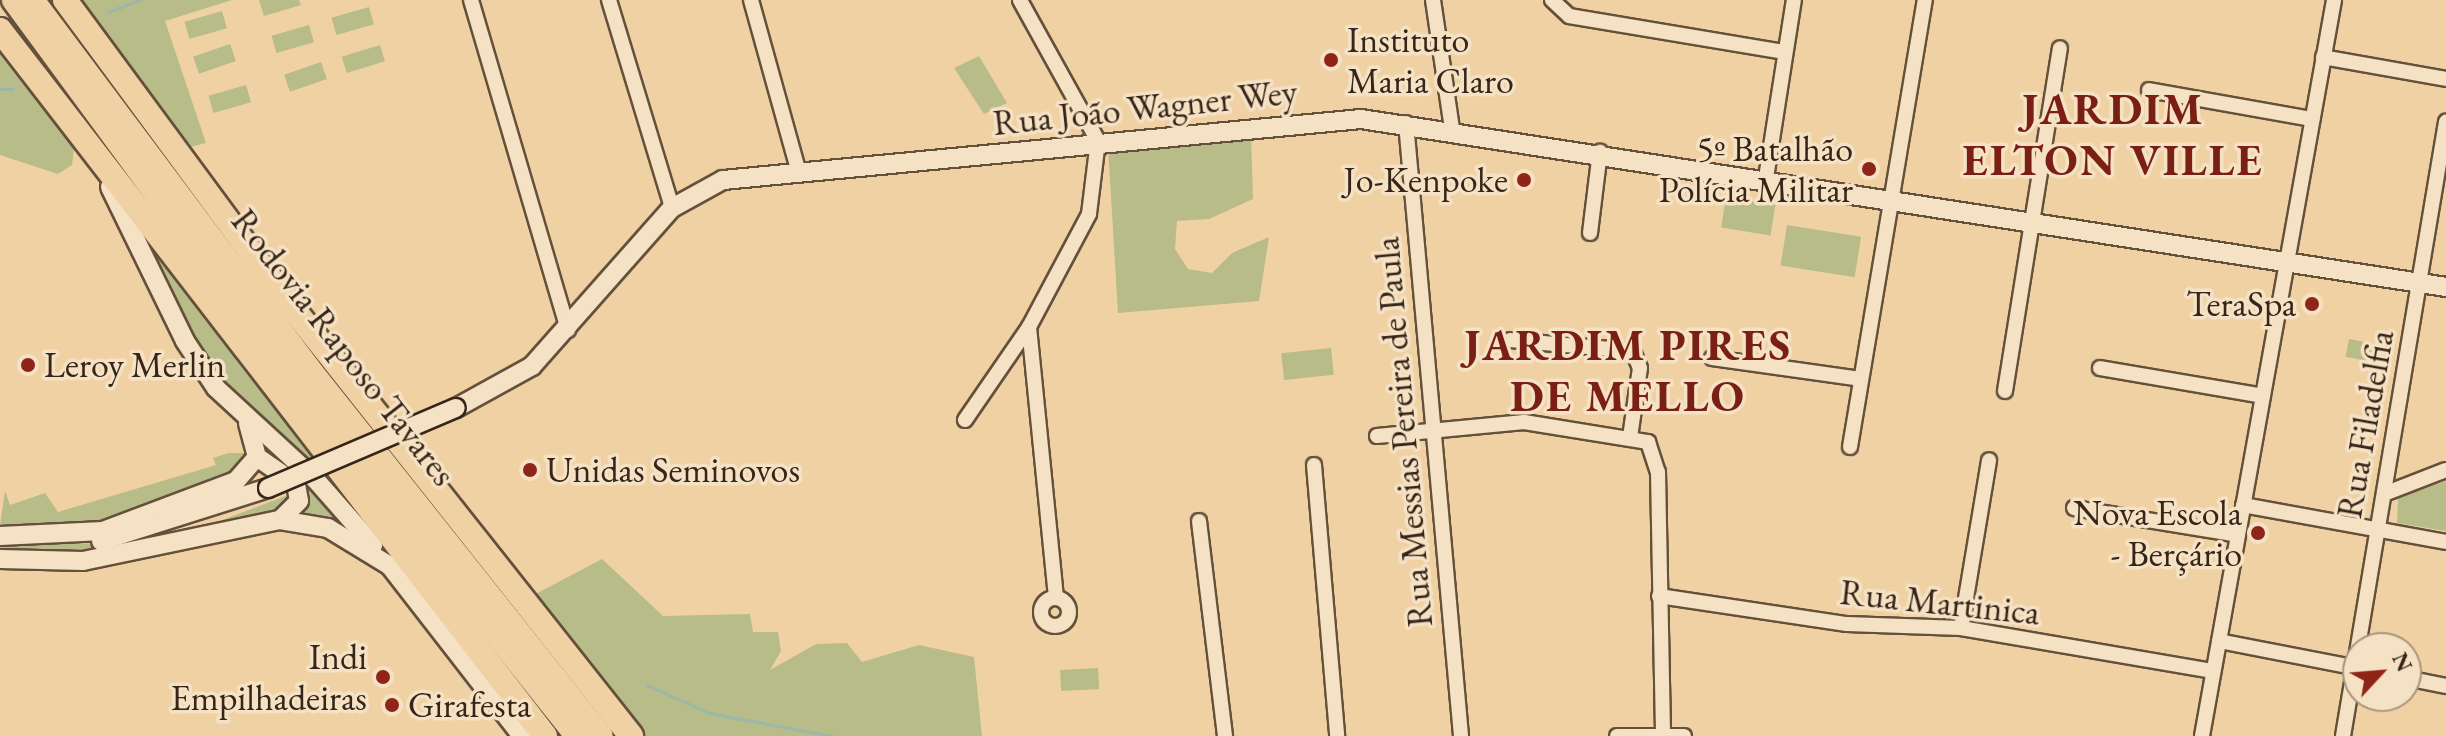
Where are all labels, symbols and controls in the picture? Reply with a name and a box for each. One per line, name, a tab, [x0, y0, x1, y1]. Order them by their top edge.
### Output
place label: Instituto Maria Claro	[1347, 17, 1514, 102]
marker: Instituto Maria Claro	[1322, 51, 1340, 69]
street label: Rua João Wagner Wey	[991, 70, 1299, 144]
district label: JARDIM ELTON VILLE	[1962, 84, 2264, 187]
place label: 5º Batalhão Polícia Militar	[1659, 126, 1853, 211]
place label: Jo-Kenpoke	[1344, 158, 1508, 202]
marker: 5º Batalhão Polícia Militar	[1860, 160, 1878, 178]
marker: Jo-Kenpoke	[1515, 171, 1533, 189]
street label: Rodovia Raposo Tavares	[222, 200, 466, 494]
street label: Rua Messias Pereira de Paula	[1364, 235, 1442, 629]
place label: TeraSpa	[2186, 282, 2296, 326]
marker: TeraSpa	[2303, 295, 2321, 313]
district label: JARDIM PIRES DE MELLO	[1464, 320, 1792, 423]
street label: Rua Filadelfia	[2327, 327, 2403, 521]
place label: Leroy Merlin	[44, 343, 225, 387]
marker: Leroy Merlin	[19, 356, 37, 374]
place label: Unidas Seminovos	[546, 448, 800, 492]
marker: Unidas Seminovos	[521, 461, 539, 479]
place label: Nova Escola - Berçário	[2073, 490, 2242, 575]
marker: Nova Escola - Berçário	[2249, 524, 2267, 542]
street label: Rua Martinica	[1838, 570, 2042, 634]
north arrow	[2342, 632, 2422, 712]
place label: Indi Empilhadeiras	[171, 634, 367, 719]
text: N	[2385, 648, 2419, 676]
marker: Indi Empilhadeiras	[374, 668, 392, 686]
place label: Girafesta	[408, 683, 531, 727]
marker: Girafesta	[383, 696, 401, 714]

